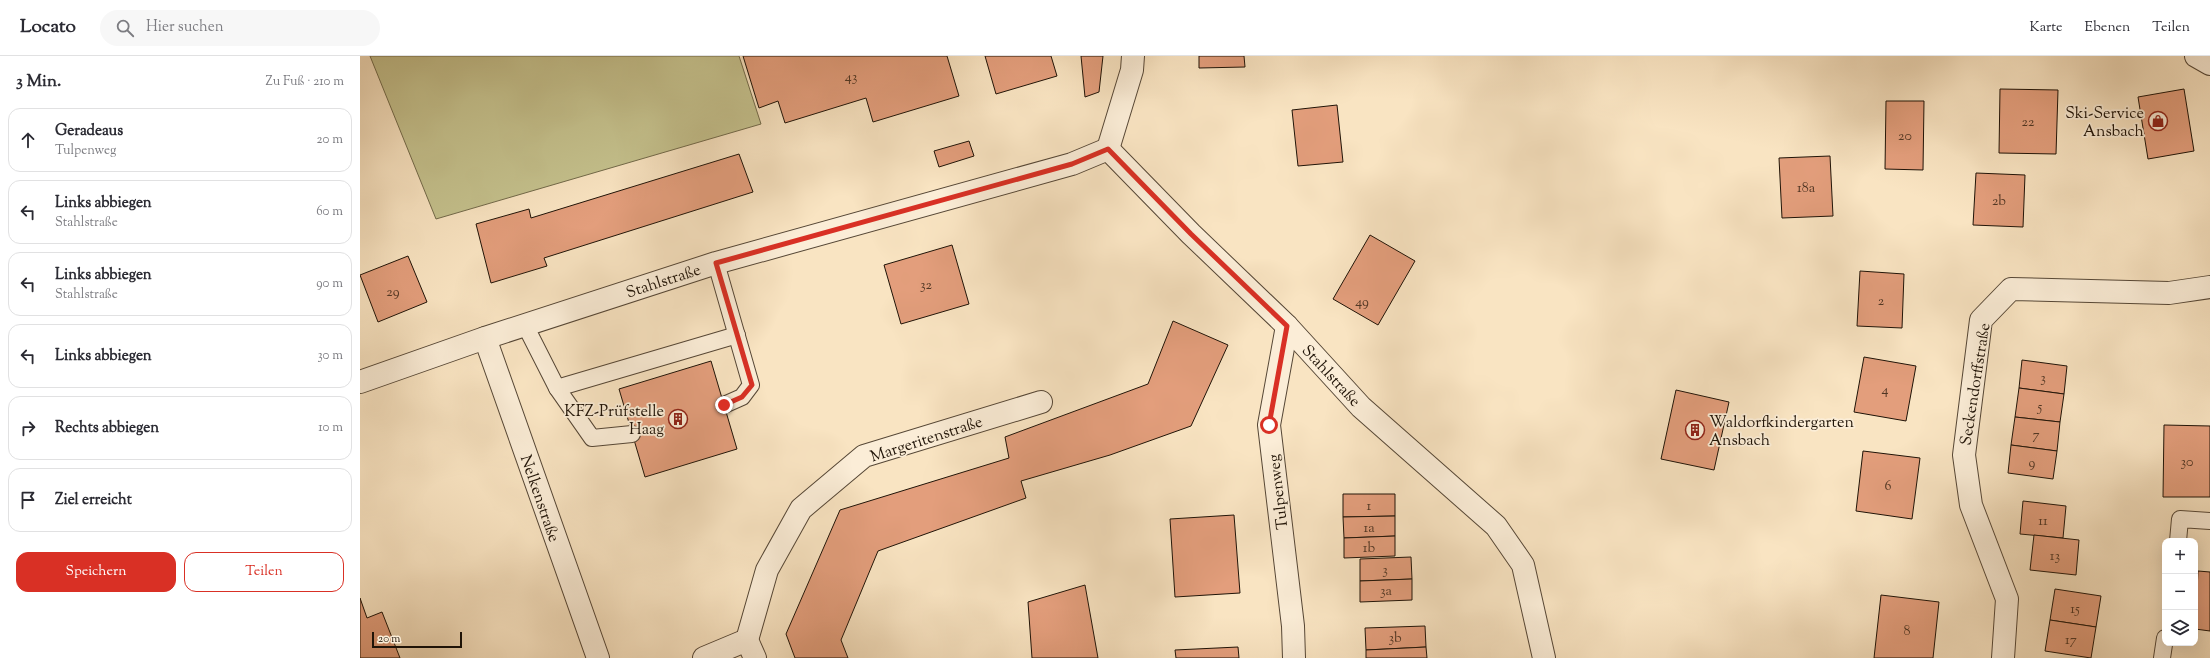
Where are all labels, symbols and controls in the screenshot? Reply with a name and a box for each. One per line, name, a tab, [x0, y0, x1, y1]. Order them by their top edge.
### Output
search box	[100, 10, 380, 46]
text: Locato	[20, 14, 76, 41]
icon: search	[114, 17, 136, 39]
text: Hier suchen	[146, 17, 224, 38]
text: Karte	[2030, 18, 2063, 38]
text: Ebenen	[2085, 18, 2130, 38]
text: Teilen	[2152, 18, 2190, 38]
house number: 43	[845, 68, 858, 88]
text: 3 Min.	[16, 70, 61, 94]
text: Zu Fuß · 210 m	[265, 73, 344, 91]
place label: Ski-Service Ansbach	[2065, 103, 2145, 144]
shop icon: Ski-Service Ansbach	[2147, 110, 2169, 132]
house number: 22	[2021, 113, 2035, 133]
text: Geradeaus	[55, 121, 123, 142]
house number: 20	[1898, 127, 1912, 147]
icon: ahead	[17, 129, 39, 151]
text: 20 m	[317, 131, 343, 149]
text: Tulpenweg	[55, 142, 116, 160]
house number: 18a	[1797, 179, 1816, 199]
house number: 2b	[1992, 192, 2006, 212]
text: Links abbiegen	[55, 193, 152, 214]
icon: left	[17, 201, 39, 223]
text: 60 m	[316, 203, 343, 221]
text: Stahlstraße	[55, 214, 118, 232]
street label: Stahlstraße	[623, 260, 704, 305]
text: Links abbiegen	[55, 265, 152, 286]
icon: left	[17, 273, 39, 295]
text: 90 m	[316, 275, 343, 293]
house number: 32	[920, 276, 933, 296]
house number: 29	[386, 283, 400, 303]
text: Stahlstraße	[55, 286, 118, 304]
house number: 2	[1878, 292, 1885, 312]
house number: 49	[1355, 293, 1369, 313]
street label: Seckendorffstraße	[1955, 322, 1998, 447]
street label: Stahlstraße	[1295, 341, 1365, 413]
icon: left	[17, 345, 39, 367]
text: Links abbiegen	[55, 346, 152, 367]
text: 30 m	[317, 347, 343, 365]
house number: 3	[2040, 369, 2046, 389]
house number: 4	[1881, 381, 1889, 401]
route end	[715, 396, 733, 414]
house number: 5	[2037, 398, 2043, 418]
place label: KFZ-Prüfstelle Haag	[564, 401, 664, 442]
building icon: KFZ-Prüfstelle Haag	[667, 408, 689, 430]
street label: Margeritenstraße	[868, 411, 986, 469]
place label: Waldorfkindergarten Ansbach	[1709, 412, 1854, 453]
route start	[1260, 416, 1278, 434]
icon: right	[17, 417, 39, 439]
text: Rechts abbiegen	[55, 418, 159, 439]
text: 10 m	[318, 419, 343, 437]
building icon: Waldorfkindergarten Ansbach	[1684, 419, 1706, 441]
house number: 7	[2032, 426, 2040, 446]
street label: Nelkenstraße	[513, 452, 564, 546]
street label: Tulpenweg	[1263, 453, 1295, 531]
house number: 30	[2181, 453, 2193, 473]
house number: 9	[2029, 454, 2036, 474]
house number: 6	[1885, 477, 1892, 497]
icon: arrive	[17, 489, 39, 511]
text: Ziel erreicht	[55, 490, 132, 511]
house number: 1	[1367, 497, 1372, 517]
house number: 11	[2038, 512, 2048, 532]
house number: 1a	[1363, 519, 1375, 539]
map controls	[2162, 538, 2198, 646]
button: +	[2162, 538, 2198, 574]
house number: 1b	[1363, 539, 1375, 559]
house number: 13	[2050, 547, 2061, 567]
button: Speichern	[16, 552, 176, 592]
button: Teilen	[184, 552, 344, 592]
house number: 3	[1382, 561, 1388, 581]
button: −	[2162, 574, 2198, 610]
house number: 3a	[1380, 582, 1393, 602]
house number: 15	[2070, 600, 2080, 620]
button: layers	[2162, 610, 2198, 646]
house number: 8	[1904, 622, 1911, 642]
house number: 3b	[1388, 629, 1402, 649]
scale bar	[372, 630, 462, 649]
text: 20 m	[378, 631, 400, 647]
house number: 17	[2065, 631, 2077, 651]

